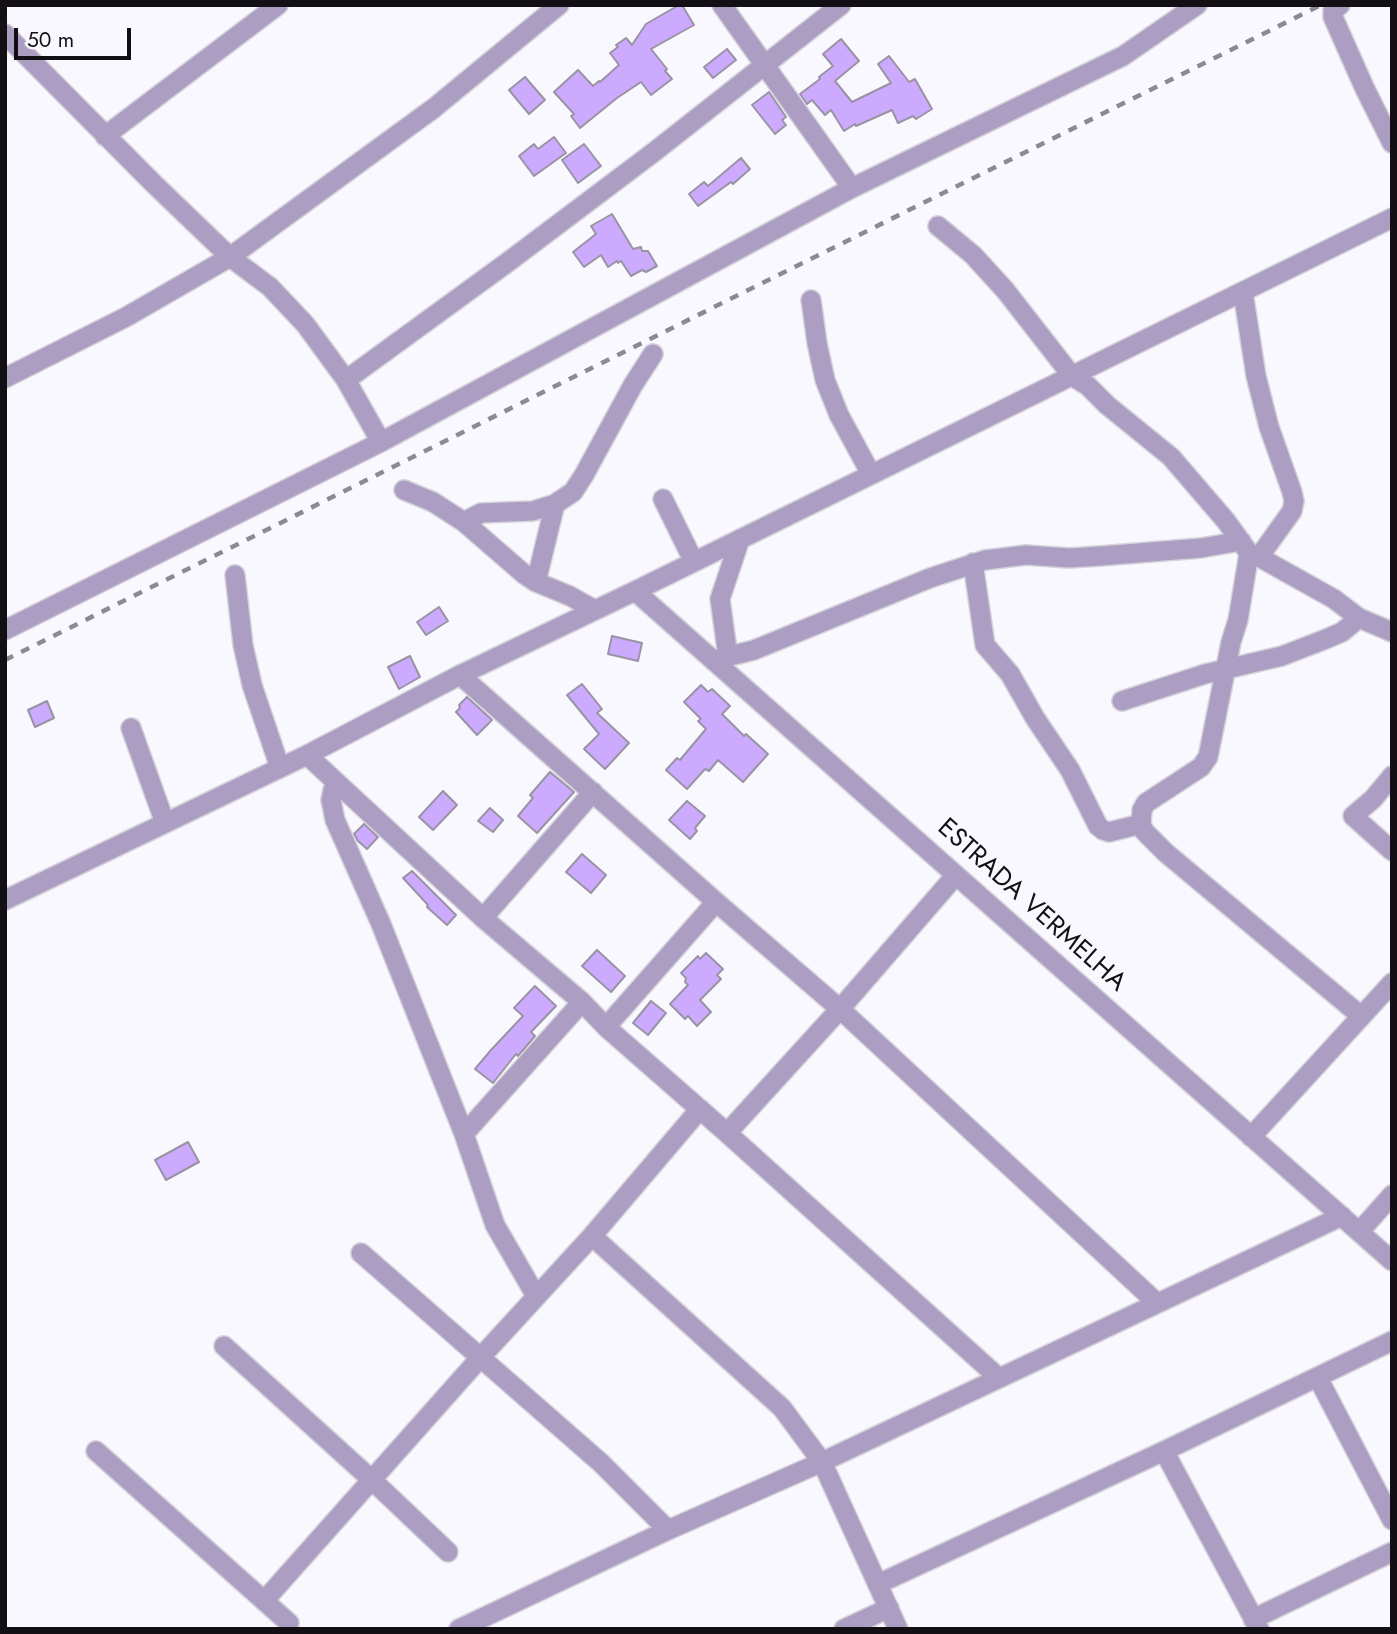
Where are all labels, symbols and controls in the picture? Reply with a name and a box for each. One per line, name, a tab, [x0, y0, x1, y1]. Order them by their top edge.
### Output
scale bar	[18, 14, 135, 58]
text: 50 m	[27, 25, 74, 55]
street label: ESTRADA VERMELHA	[930, 813, 1132, 999]

